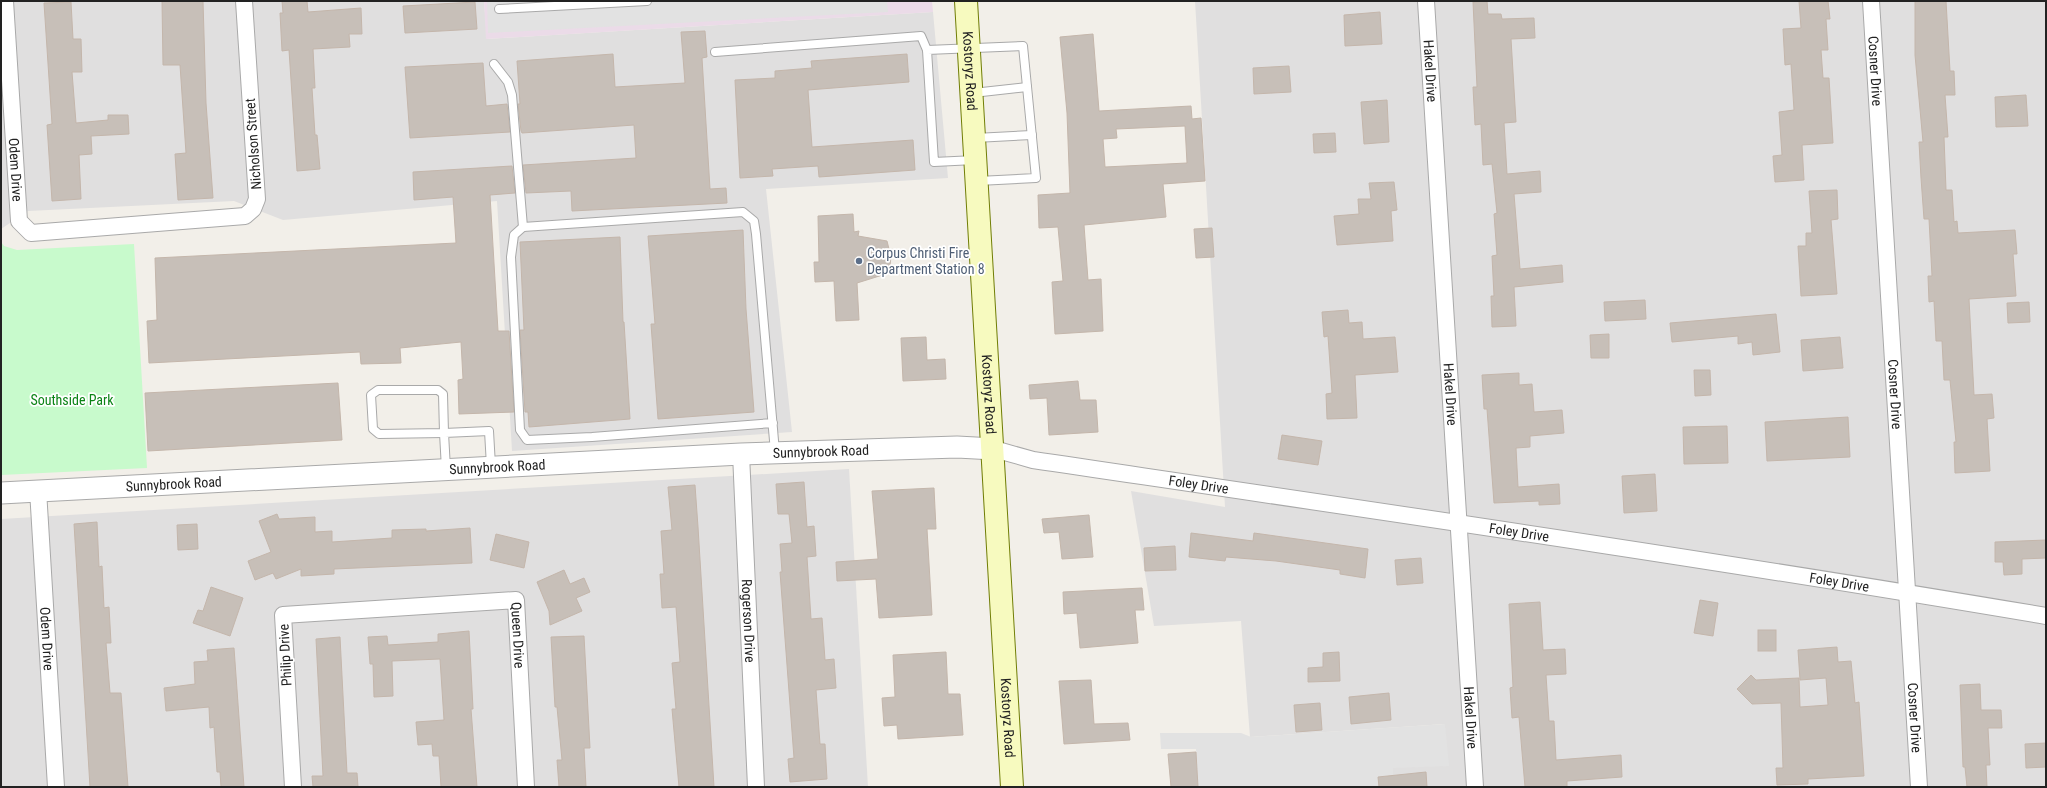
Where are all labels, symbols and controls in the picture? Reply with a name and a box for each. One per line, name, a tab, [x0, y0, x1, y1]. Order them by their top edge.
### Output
street label: Kostoryz Road	[960, 31, 980, 111]
street label: Cosner Drive	[1865, 35, 1885, 107]
street label: Hakel Drive	[1420, 39, 1440, 103]
street label: Nicholson Street	[242, 98, 264, 190]
street label: Odem Drive	[6, 137, 26, 202]
place label: Corpus Christi Fire Department Station 8	[867, 245, 985, 277]
marker: Corpus Christi Fire Department Station 8	[854, 256, 864, 266]
street label: Kostoryz Road	[979, 354, 999, 435]
street label: Cosner Drive	[1885, 359, 1905, 430]
street label: Hakel Drive	[1441, 363, 1460, 426]
park label: Southside Park	[30, 392, 114, 408]
street label: Sunnybrook Road	[773, 442, 869, 461]
street label: Sunnybrook Road	[449, 456, 546, 477]
street label: Foley Drive	[1168, 472, 1230, 497]
street label: Sunnybrook Road	[125, 473, 222, 494]
street label: Foley Drive	[1488, 520, 1551, 545]
street label: Foley Drive	[1808, 569, 1871, 595]
street label: Rogerson Drive	[739, 579, 758, 663]
street label: Queen Drive	[508, 602, 528, 669]
street label: Odem Drive	[37, 606, 57, 671]
street label: Philip Drive	[275, 623, 295, 686]
street label: Kostoryz Road	[998, 678, 1018, 758]
street label: Cosner Drive	[1905, 682, 1925, 754]
street label: Hakel Drive	[1461, 686, 1481, 750]

